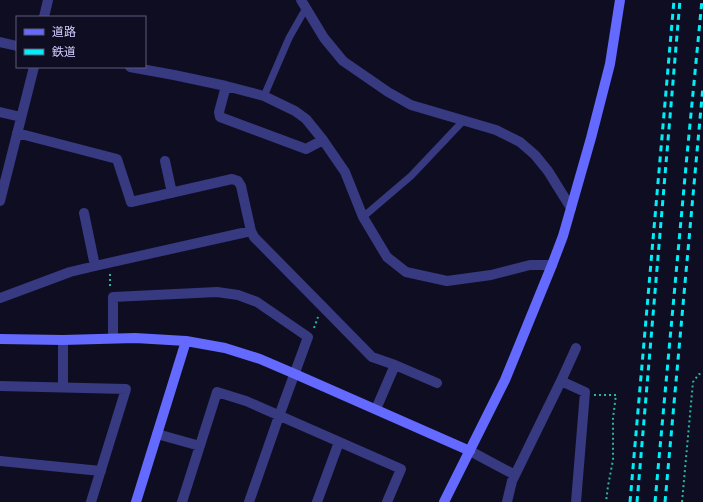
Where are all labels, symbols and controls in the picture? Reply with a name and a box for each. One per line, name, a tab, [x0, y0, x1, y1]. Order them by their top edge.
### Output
legend	[16, 16, 146, 68]
text: 道路	[52, 24, 76, 39]
text: 鉄道	[52, 44, 76, 59]

